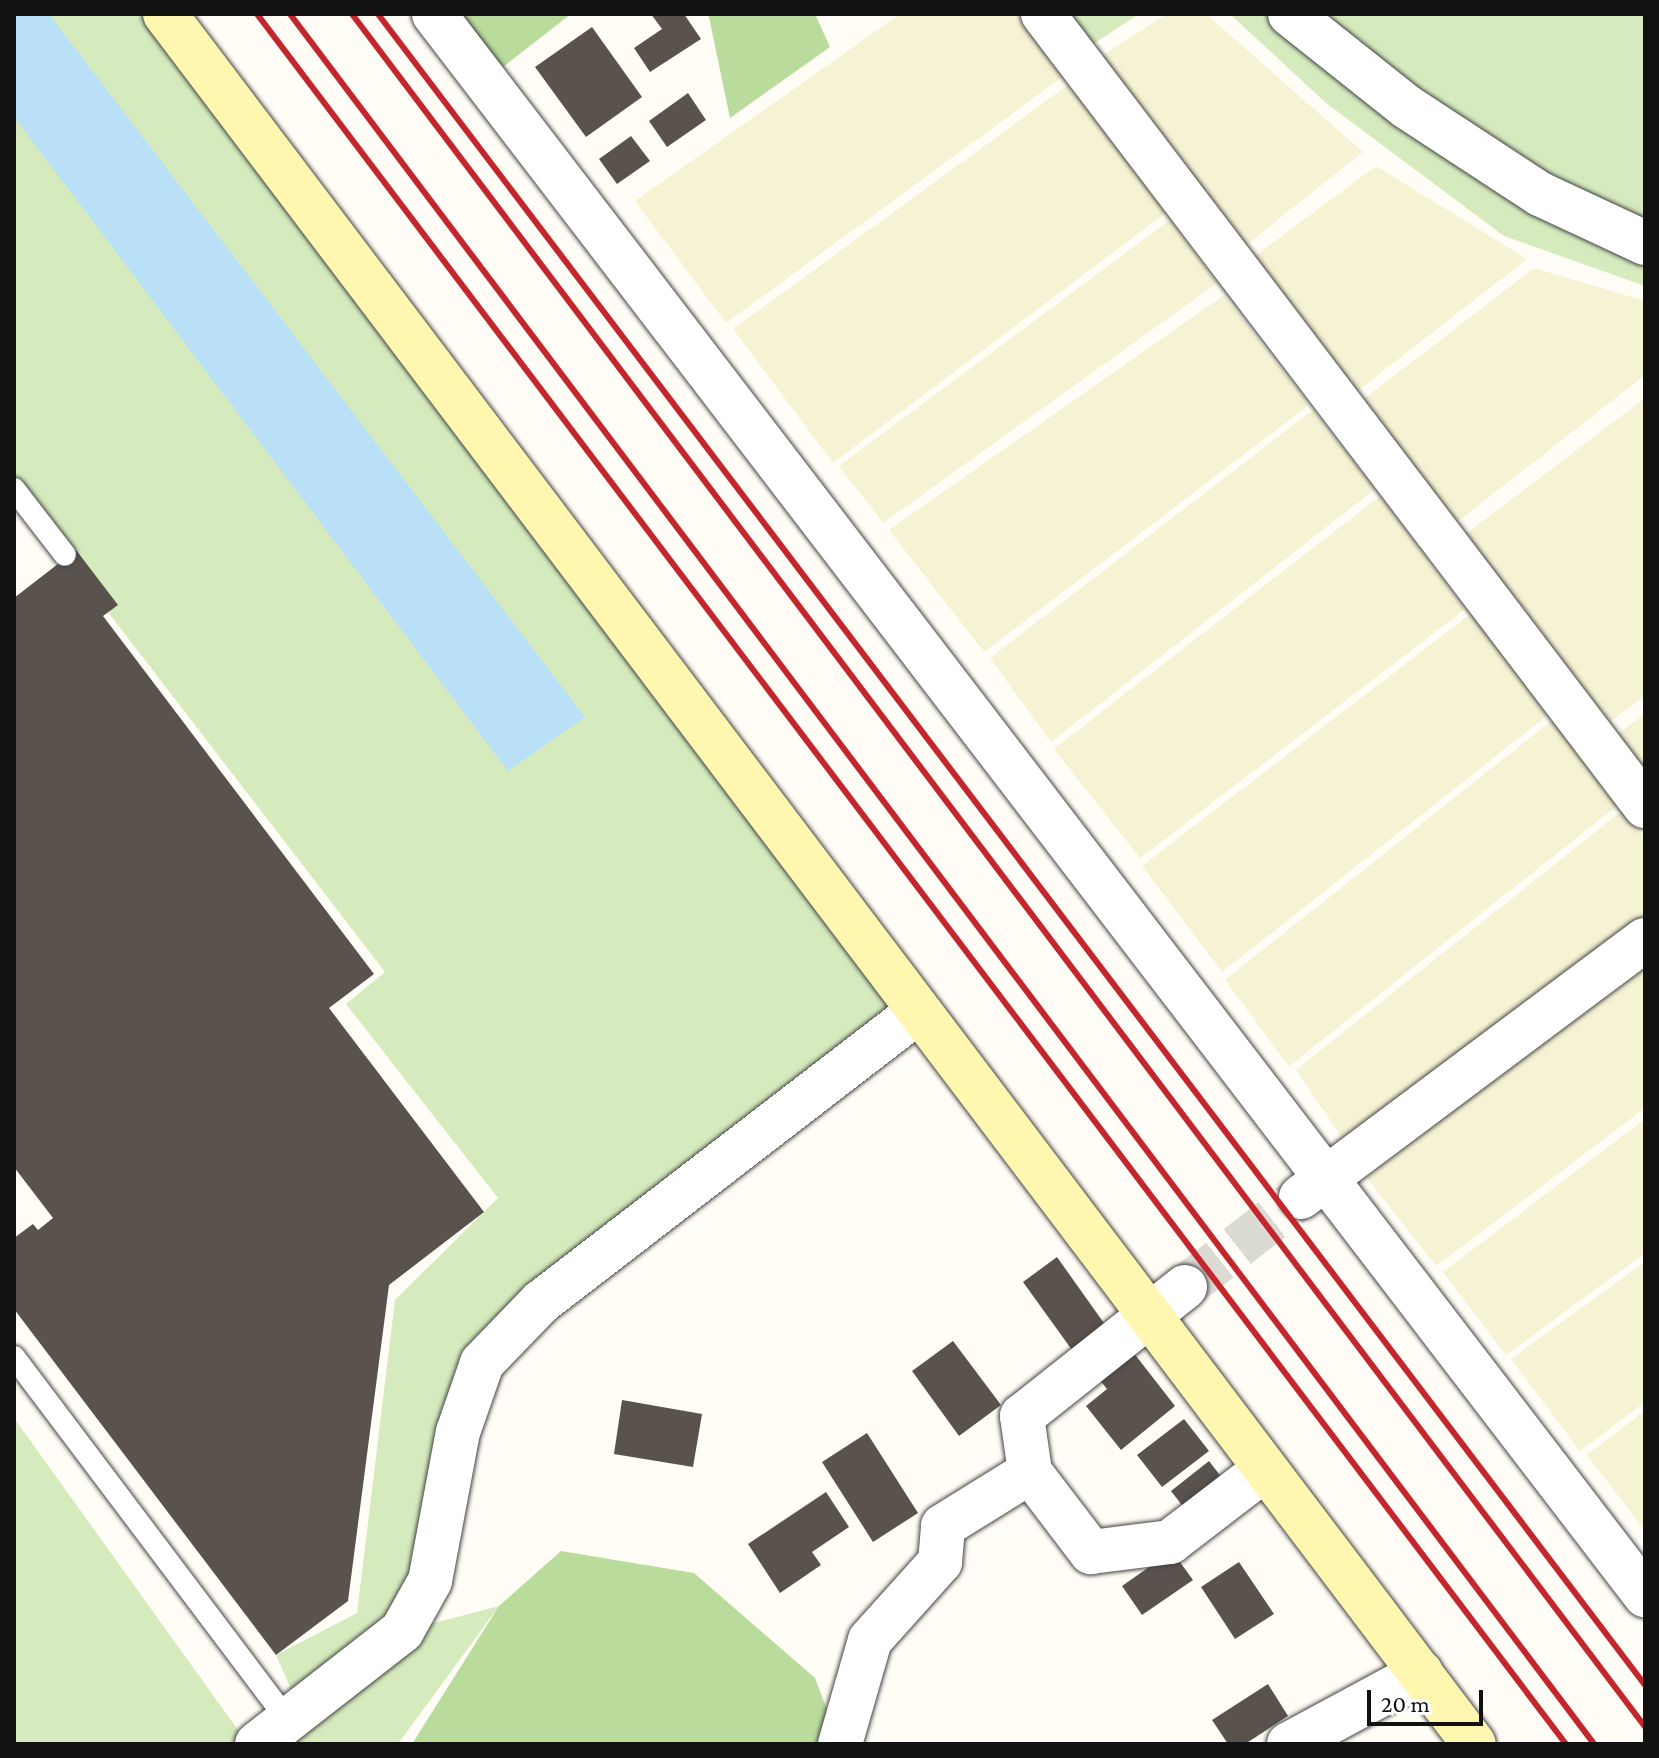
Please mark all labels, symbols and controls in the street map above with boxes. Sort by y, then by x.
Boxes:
scale bar [1371,1674,1487,1724]
text: 20 m [1381,1690,1430,1717]

